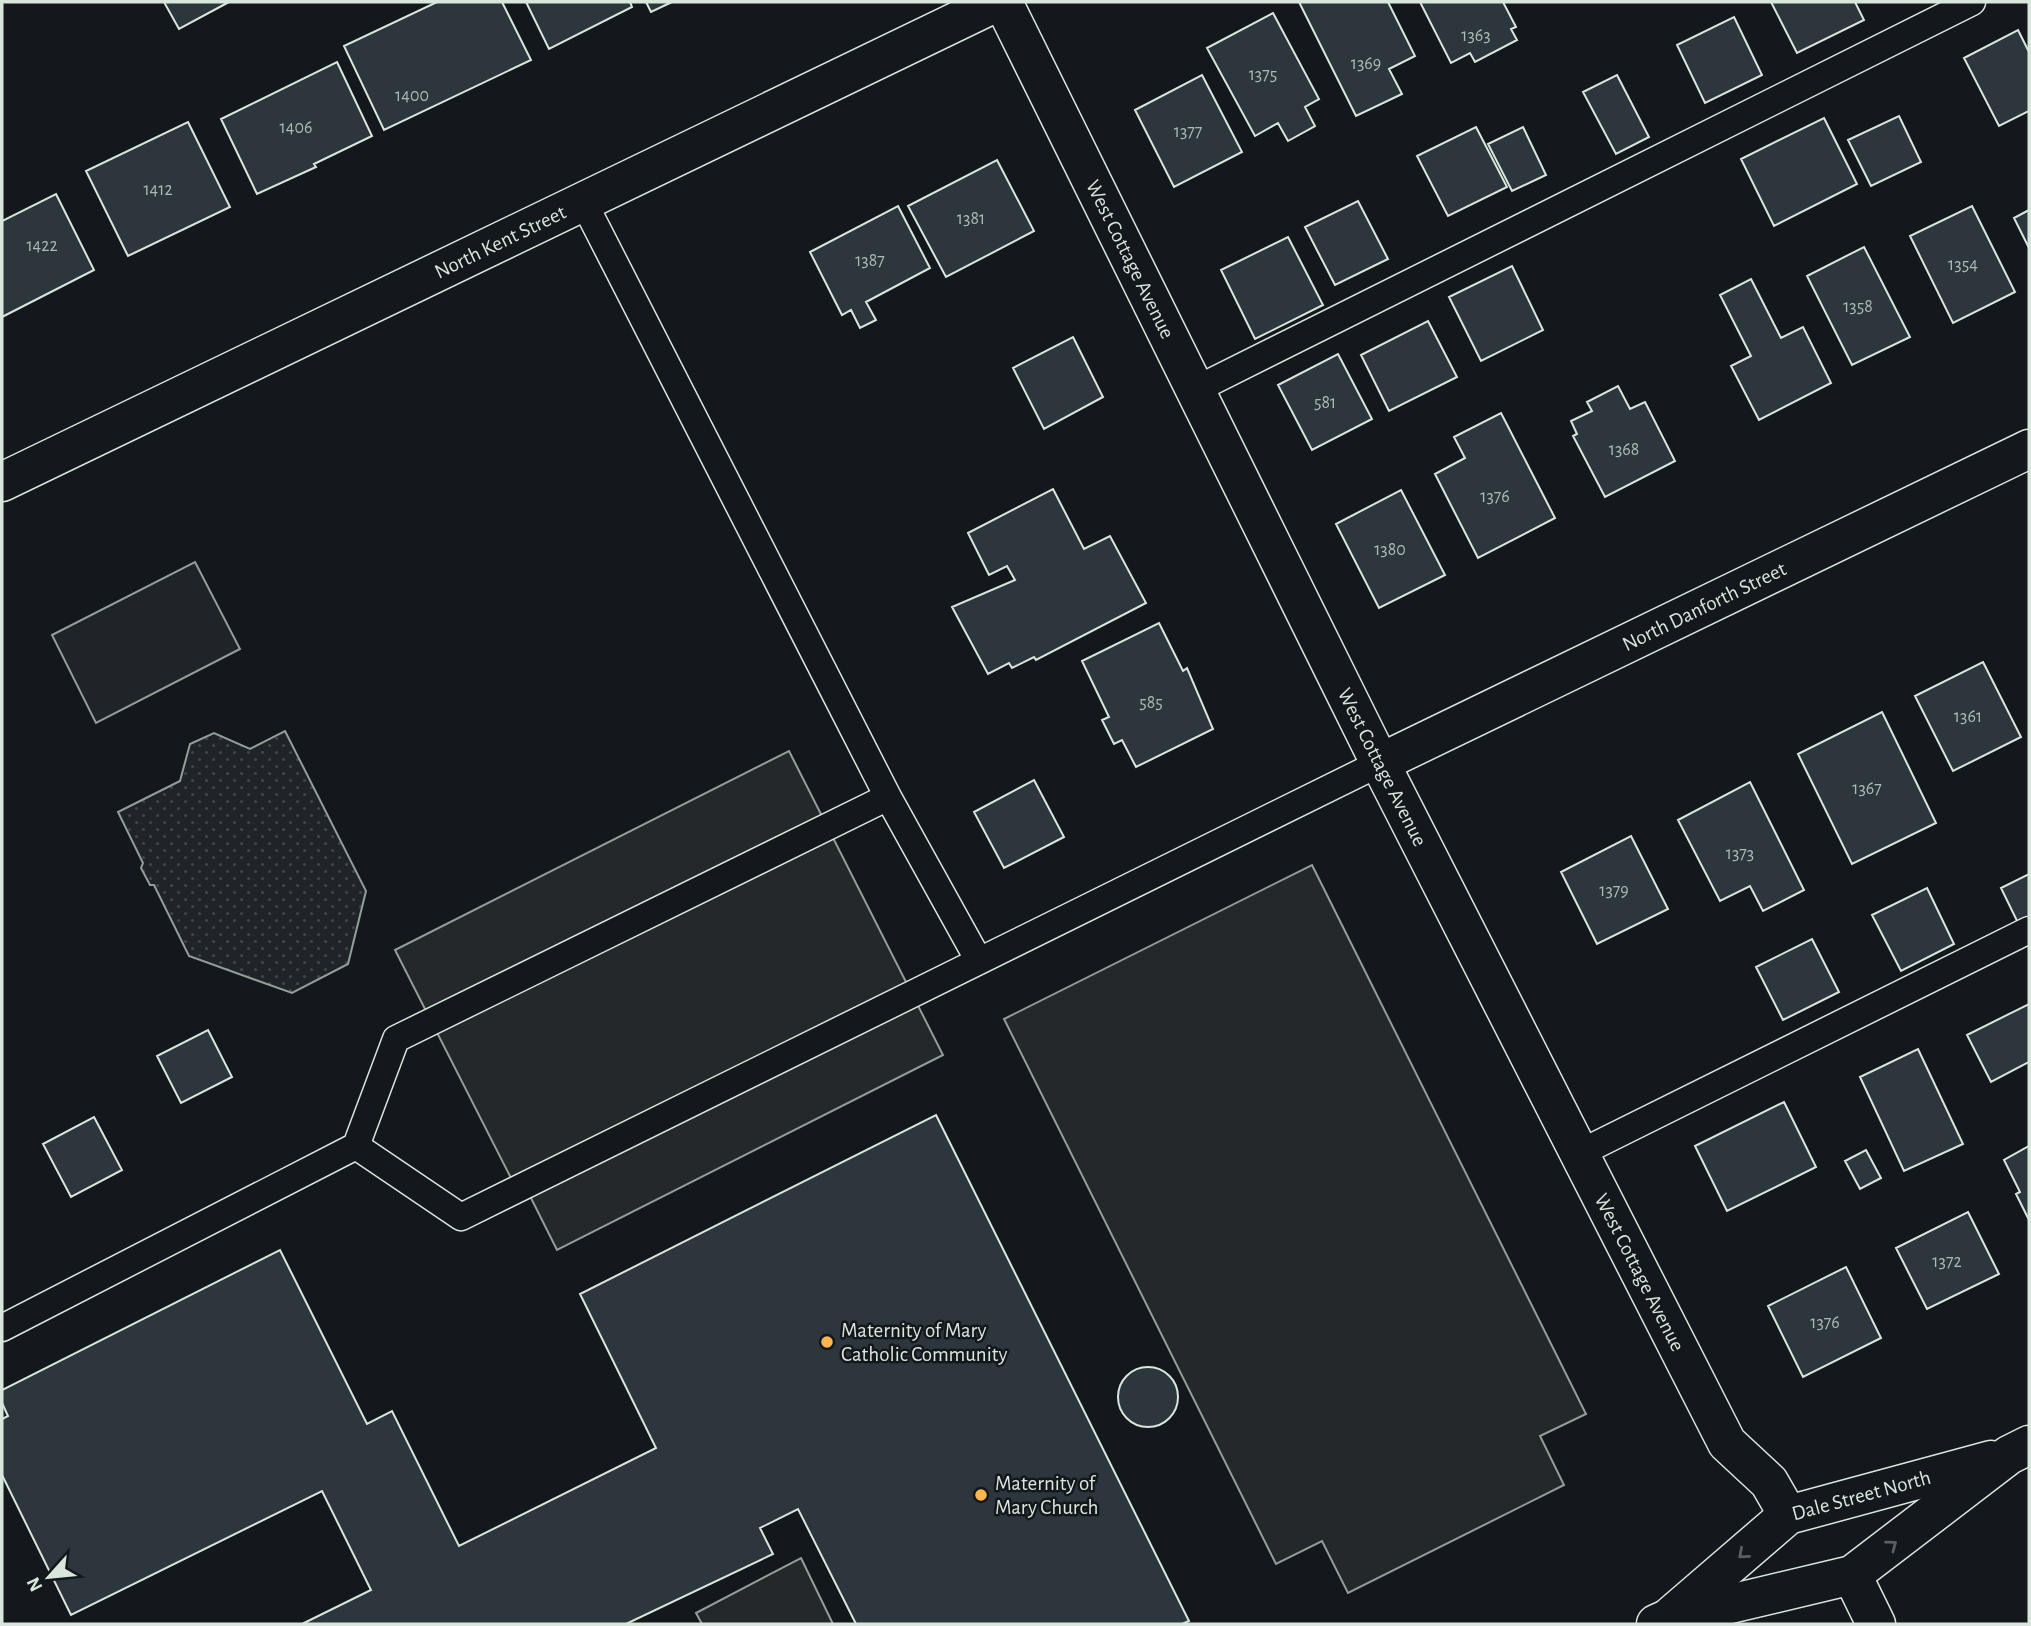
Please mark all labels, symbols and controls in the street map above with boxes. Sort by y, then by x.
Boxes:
house number: 1363 [1461,27,1491,45]
house number: 1369 [1351,55,1381,73]
house number: 1375 [1249,66,1277,84]
house number: 1400 [395,87,429,105]
house number: 1406 [280,119,312,137]
house number: 1377 [1174,123,1202,141]
street label: West Cottage Avenue [1082,177,1178,342]
house number: 1412 [143,181,173,199]
street label: North Kent Street [431,201,570,283]
house number: 1381 [957,210,985,228]
house number: 1422 [26,237,58,255]
house number: 1387 [855,252,885,270]
house number: 1354 [1948,256,1978,274]
house number: 1358 [1843,298,1873,316]
house number: 581 [1314,394,1336,412]
house number: 1368 [1609,441,1639,459]
house number: 1376 [1480,488,1510,506]
house number: 1380 [1374,541,1406,559]
street label: North Danforth Street [1619,558,1790,655]
street label: West Cottage Avenue [1334,685,1431,850]
house number: 585 [1139,694,1163,712]
house number: 1361 [1954,708,1982,726]
house number: 1367 [1852,780,1882,798]
house number: 1373 [1726,845,1754,863]
house number: 1379 [1599,882,1629,900]
street label: West Cottage Avenue [1591,1190,1688,1355]
house number: 1372 [1932,1253,1962,1271]
house number: 1376 [1810,1314,1840,1332]
place label: Maternity of Mary Catholic Community [841,1320,1007,1365]
marker: Maternity of Mary Catholic Community [819,1334,835,1350]
street label: Dale Street North [1790,1467,1933,1524]
place label: Maternity of Mary Church [995,1473,1098,1518]
marker: Maternity of Mary Church [973,1487,989,1503]
one-way arrow [1884,1540,1896,1553]
north arrow [14,1542,84,1612]
one-way arrow [1738,1546,1751,1558]
text: N [24,1574,47,1594]

